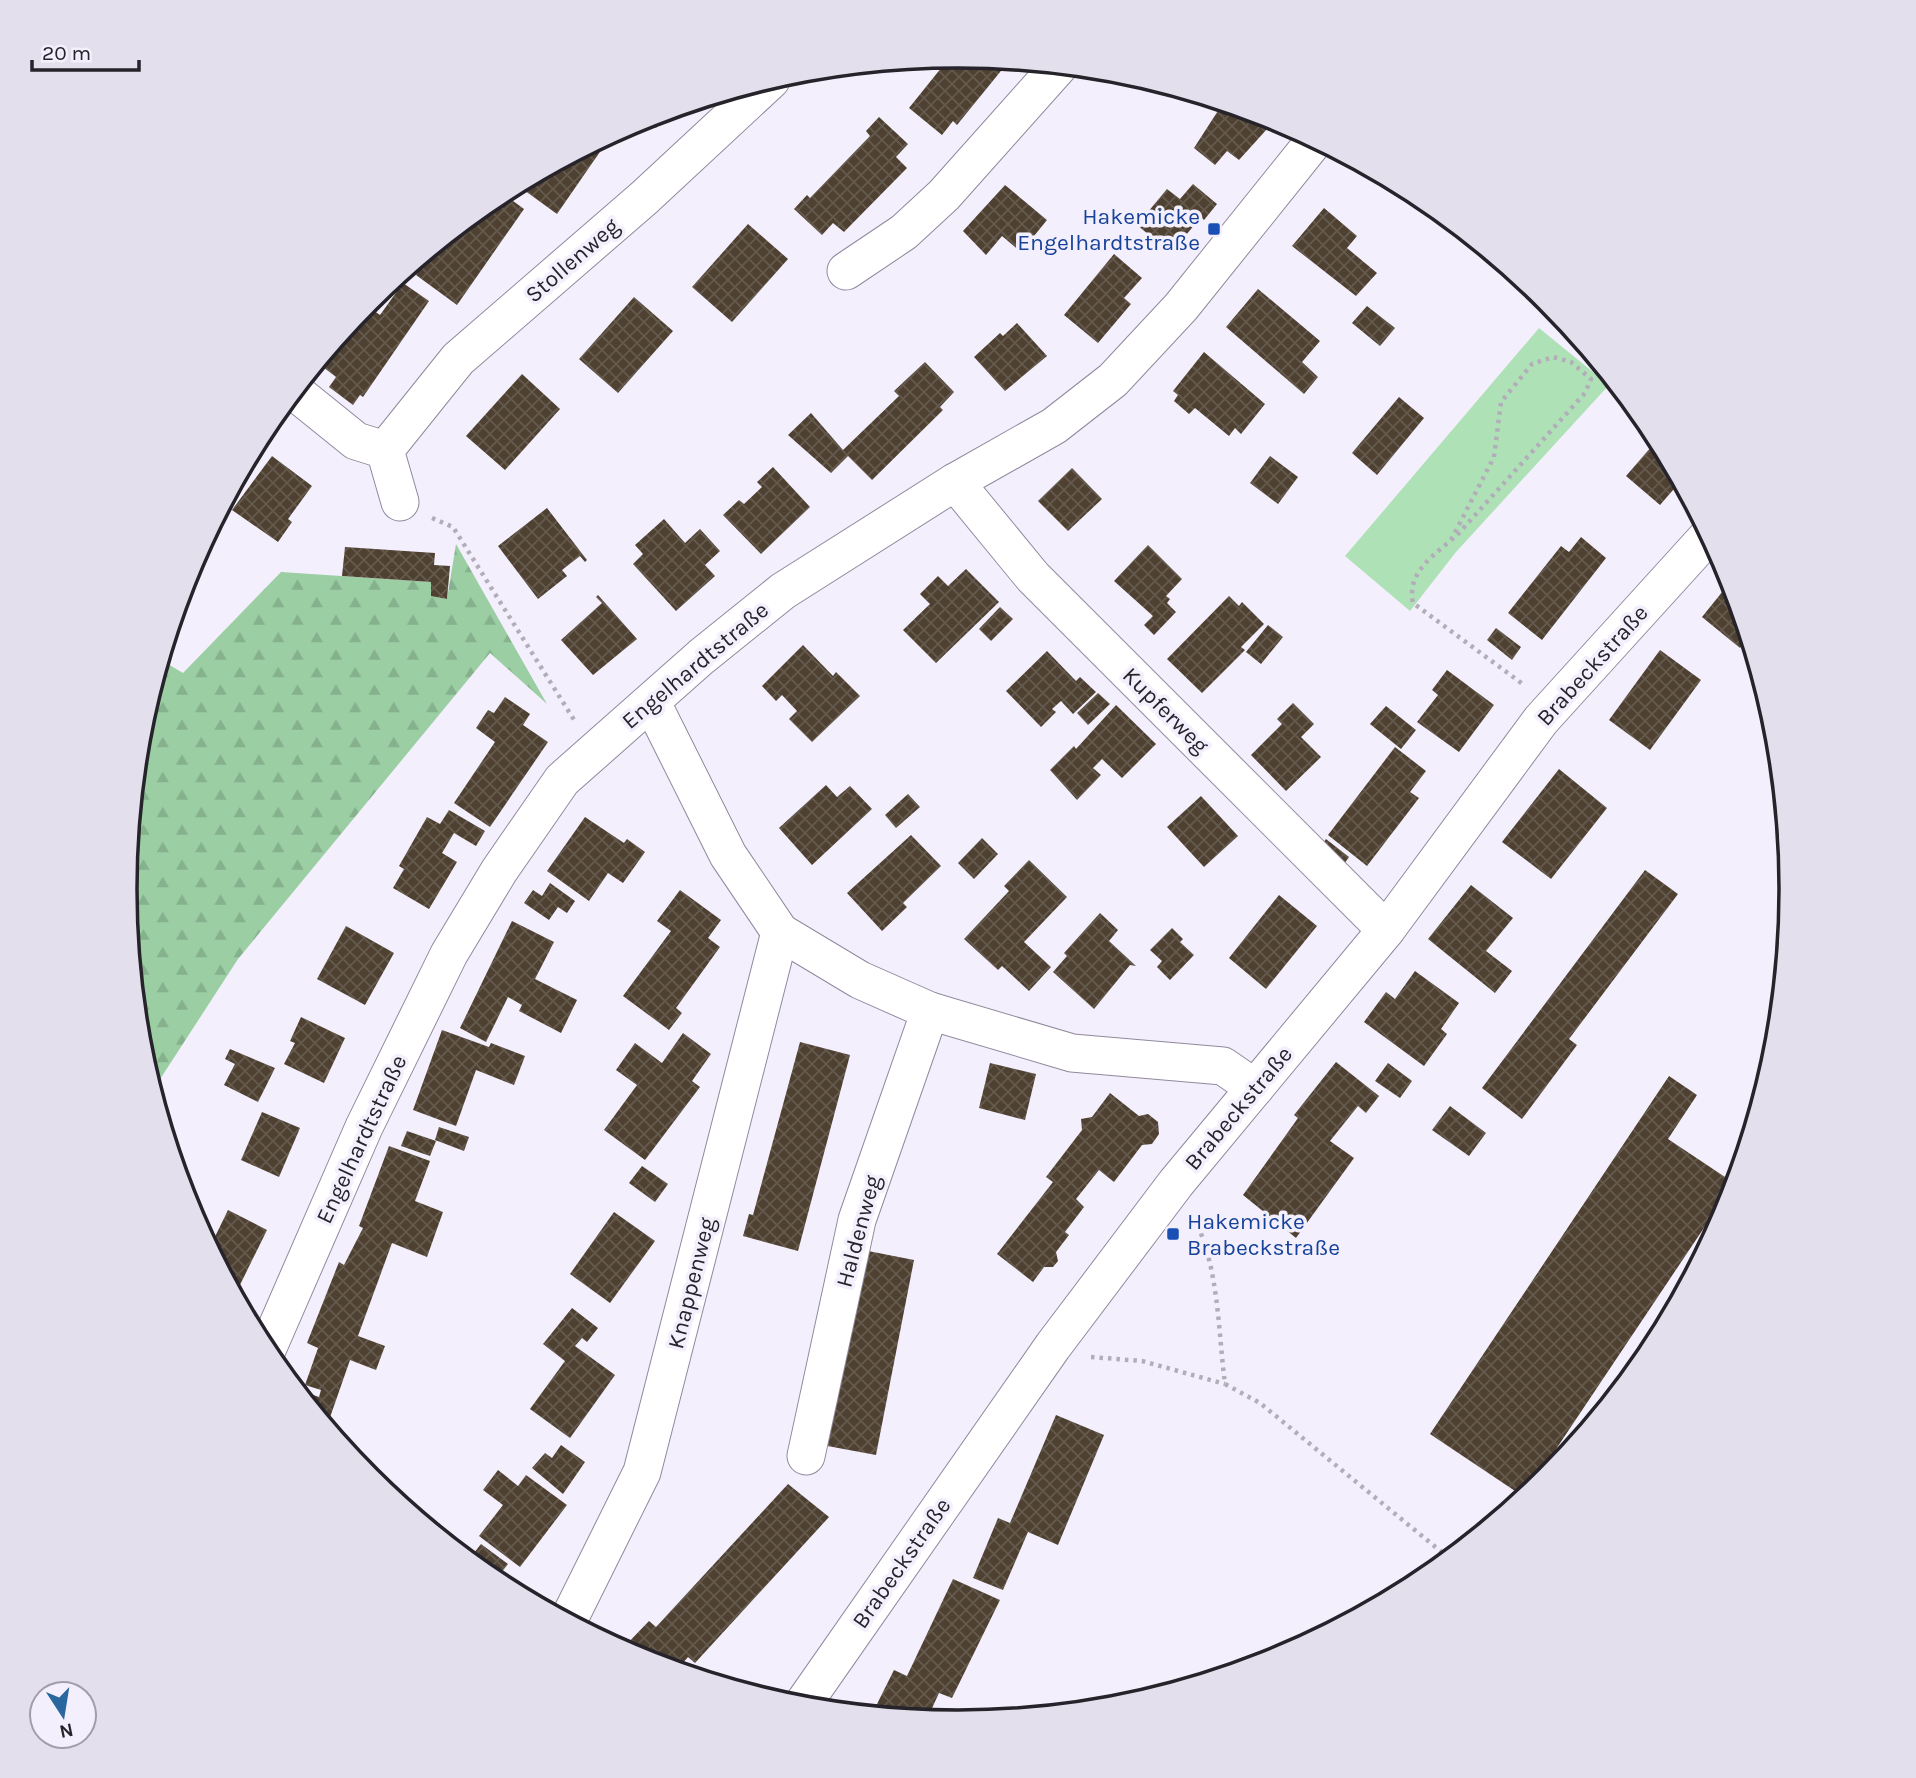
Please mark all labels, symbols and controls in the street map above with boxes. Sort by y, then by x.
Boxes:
scale bar [32,28,138,72]
text: 20 m [42,41,91,65]
place label: Hakemicke Engelhardtstraße [1017,203,1200,256]
street label: Stollenweg [520,212,625,308]
marker: Hakemicke Engelhardtstraße [1206,221,1222,237]
street label: Engelhardtstraße [617,596,774,734]
street label: Brabeckstraße [1531,599,1654,731]
street label: Kupferweg [1117,662,1214,759]
street label: Brabeckstraße [1179,1041,1298,1176]
street label: Engelhardtstraße [311,1051,412,1228]
street label: Haldenweg [831,1172,886,1290]
place label: Hakemicke Brabeckstraße [1187,1208,1340,1261]
street label: Knappenweg [662,1215,721,1352]
marker: Hakemicke Brabeckstraße [1165,1226,1181,1242]
street label: Brabeckstraße [846,1493,956,1634]
north arrow [28,1680,98,1750]
text: N [57,1718,75,1743]

